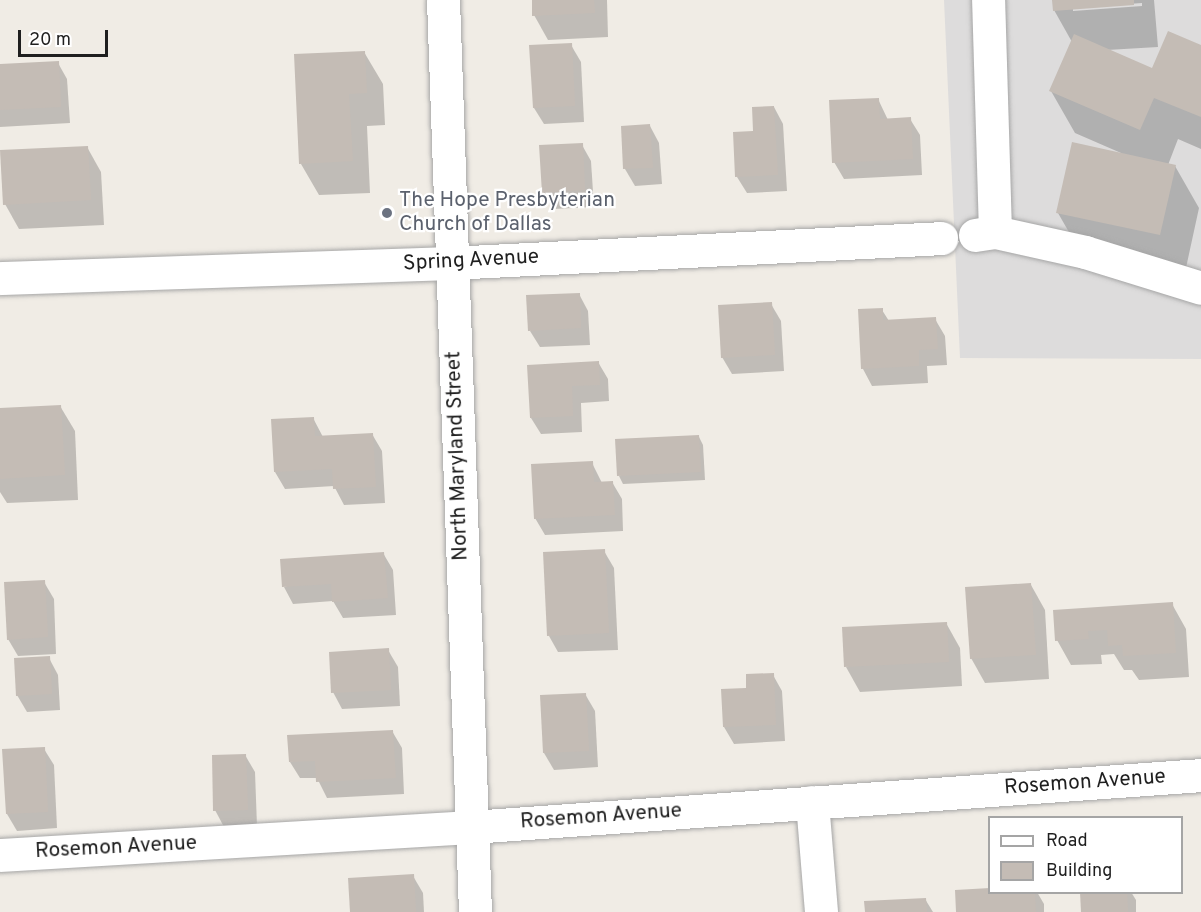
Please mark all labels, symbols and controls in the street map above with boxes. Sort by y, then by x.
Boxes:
scale bar [21,18,111,56]
text: 20 m [29,29,71,52]
place label: The Hope Presbyterian Church of Dallas [399,188,615,238]
marker: The Hope Presbyterian Church of Dallas [380,206,394,220]
street label: Spring Avenue [402,245,540,277]
street label: North Maryland Street [442,351,474,561]
street label: Rosemon Avenue [1003,765,1167,801]
street label: Rosemon Avenue [519,799,683,835]
legend [988,816,1183,894]
text: Road [1046,830,1088,853]
street label: Rosemon Avenue [34,831,198,865]
text: Building [1046,860,1112,883]

